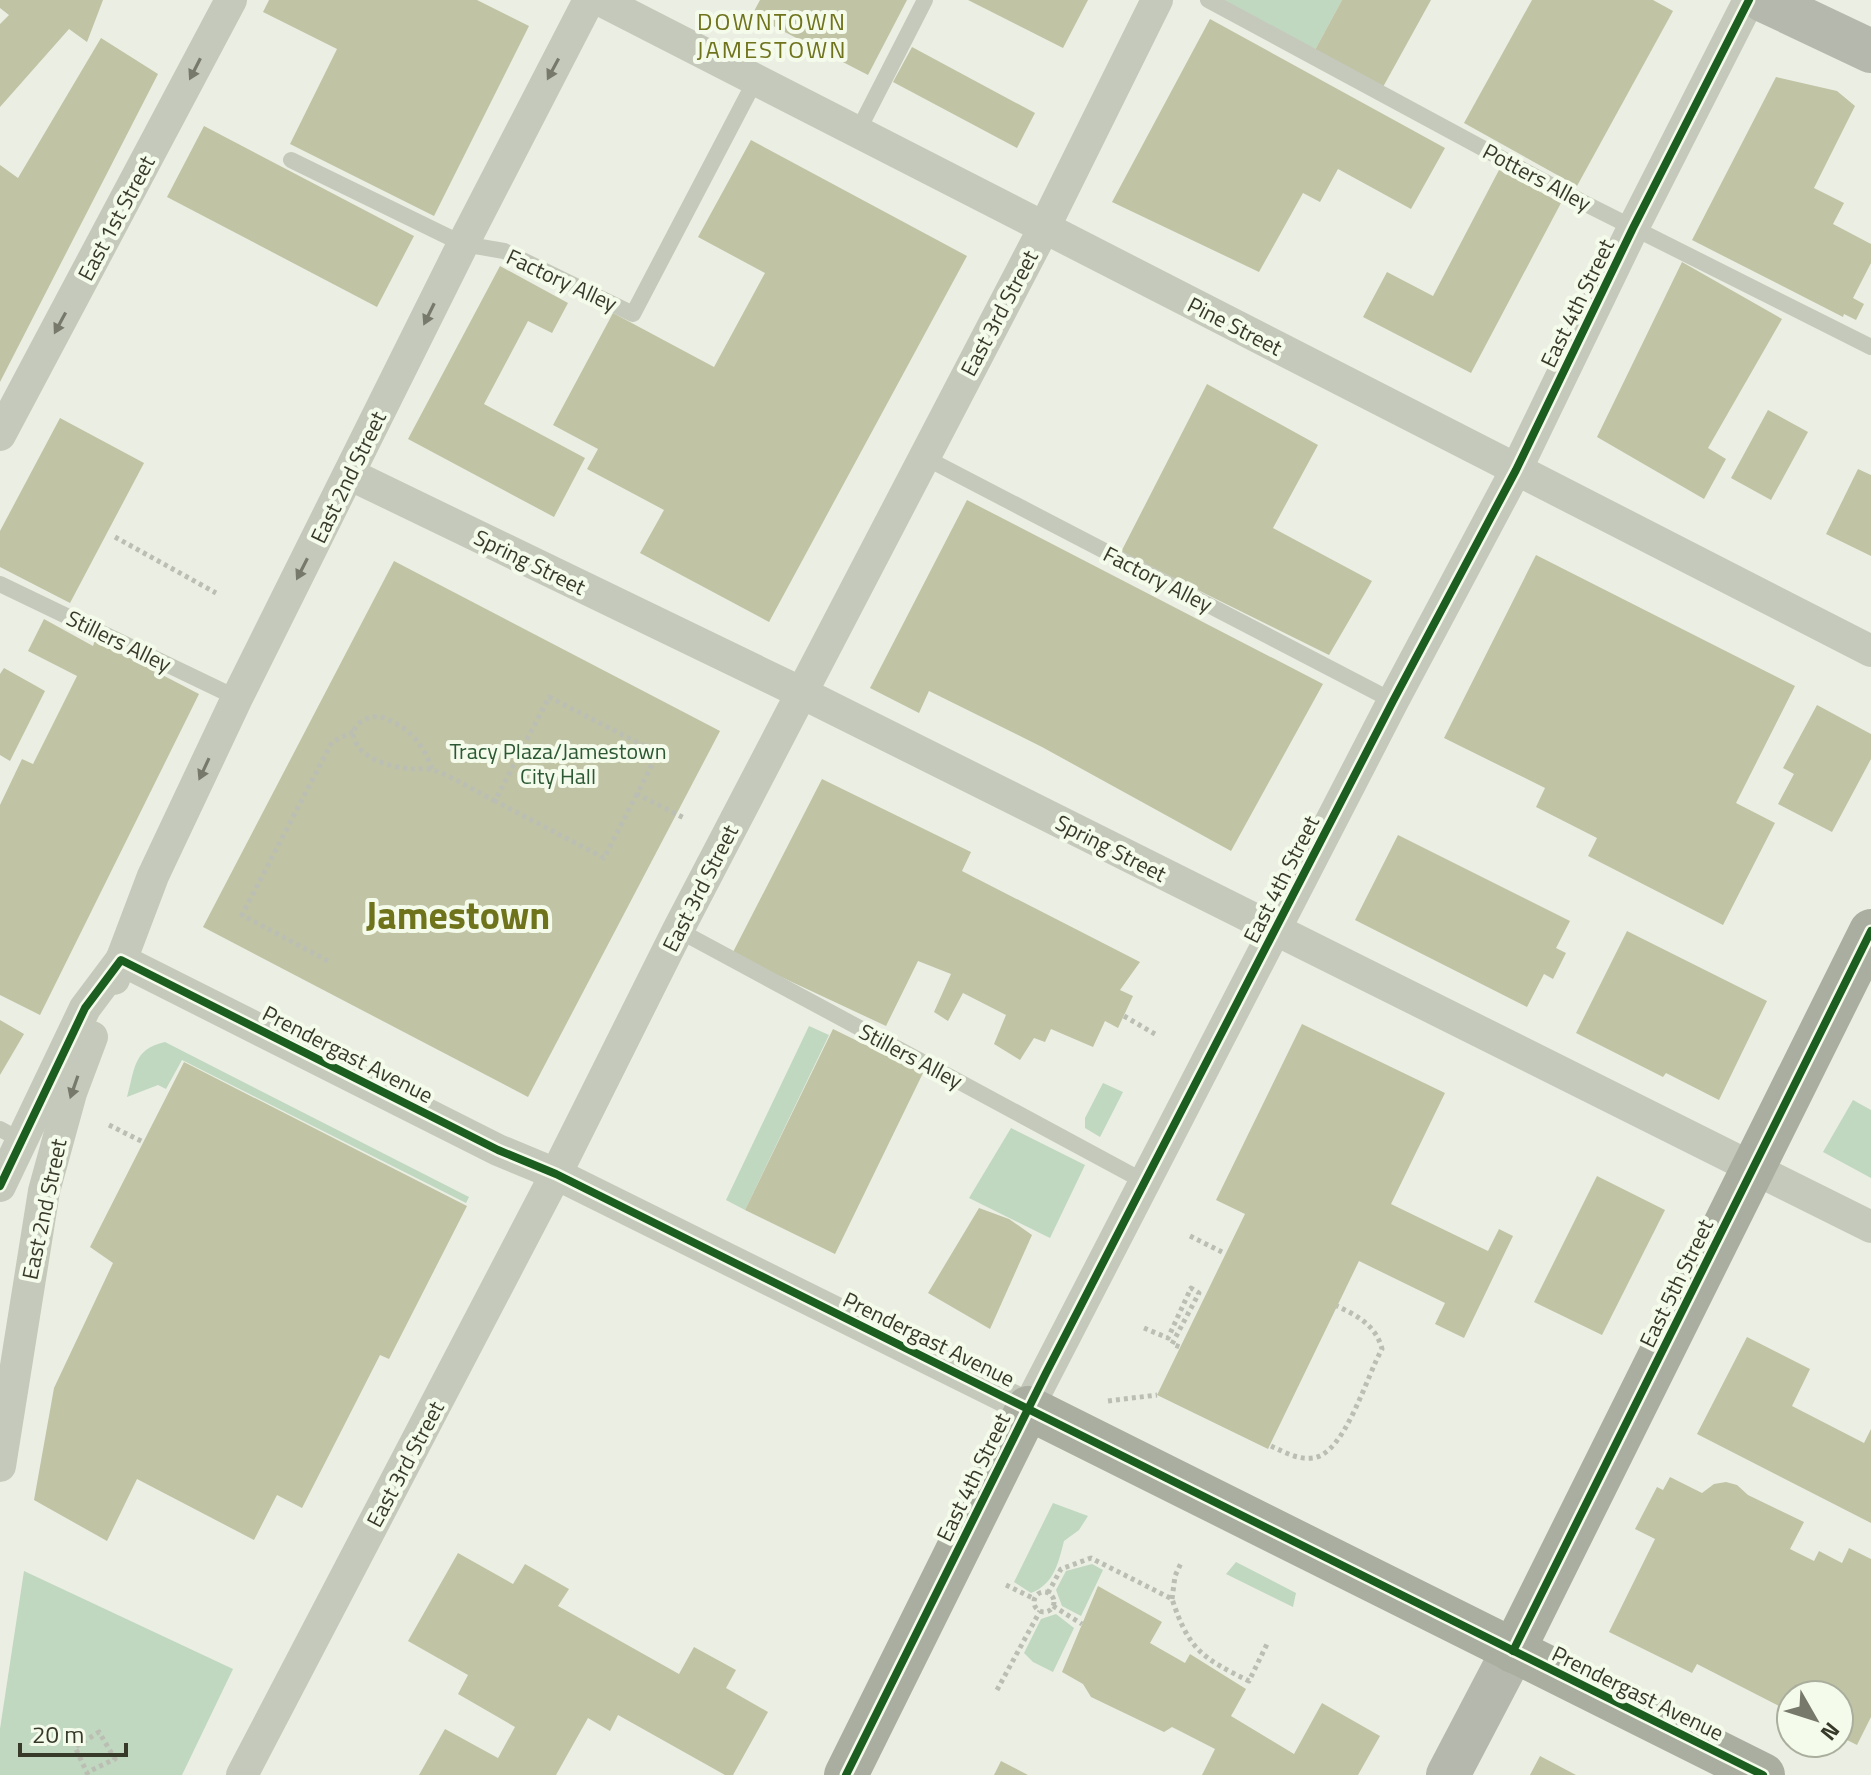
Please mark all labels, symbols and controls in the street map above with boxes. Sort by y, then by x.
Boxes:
district label: DOWNTOWN JAMESTOWN [696,3,848,67]
one-way arrow [189,58,202,81]
one-way arrow [547,58,560,81]
street label: Potters Alley [1477,134,1598,220]
street label: East 1st Street [69,149,163,287]
street label: East 4th Street [1531,233,1623,373]
street label: Factory Alley [501,240,623,321]
street label: East 3rd Street [951,243,1047,382]
street label: Pine Street [1182,288,1289,365]
one-way arrow [422,302,435,325]
one-way arrow [53,312,66,335]
street label: East 2nd Street [301,405,395,549]
street label: Spring Street [468,520,592,604]
street label: Factory Alley [1097,537,1219,621]
one-way arrow [295,558,309,581]
street label: Stillers Alley [61,601,178,681]
park label: Tracy Plaza/Jamestown City Hall [449,734,667,793]
one-way arrow [197,757,211,780]
street label: Spring Street [1050,805,1173,891]
street label: East 4th Street [1234,809,1328,949]
street label: East 3rd Street [653,818,747,958]
district label: Jamestown [366,886,550,944]
street label: Prendergast Avenue [257,996,439,1112]
street label: Stillers Alley [853,1014,969,1098]
one-way arrow [67,1075,79,1099]
street label: East 2nd Street [12,1135,76,1283]
street label: East 5th Street [1630,1213,1722,1353]
street label: Prendergast Avenue [837,1283,1021,1395]
street label: East 3rd Street [357,1394,453,1533]
street label: East 4th Street [927,1407,1019,1547]
street label: Prendergast Avenue [1546,1637,1730,1749]
north arrow [1775,1679,1855,1759]
scale bar [20,1707,126,1757]
text: N [1813,1715,1849,1748]
text: 20 m [32,1716,84,1752]

